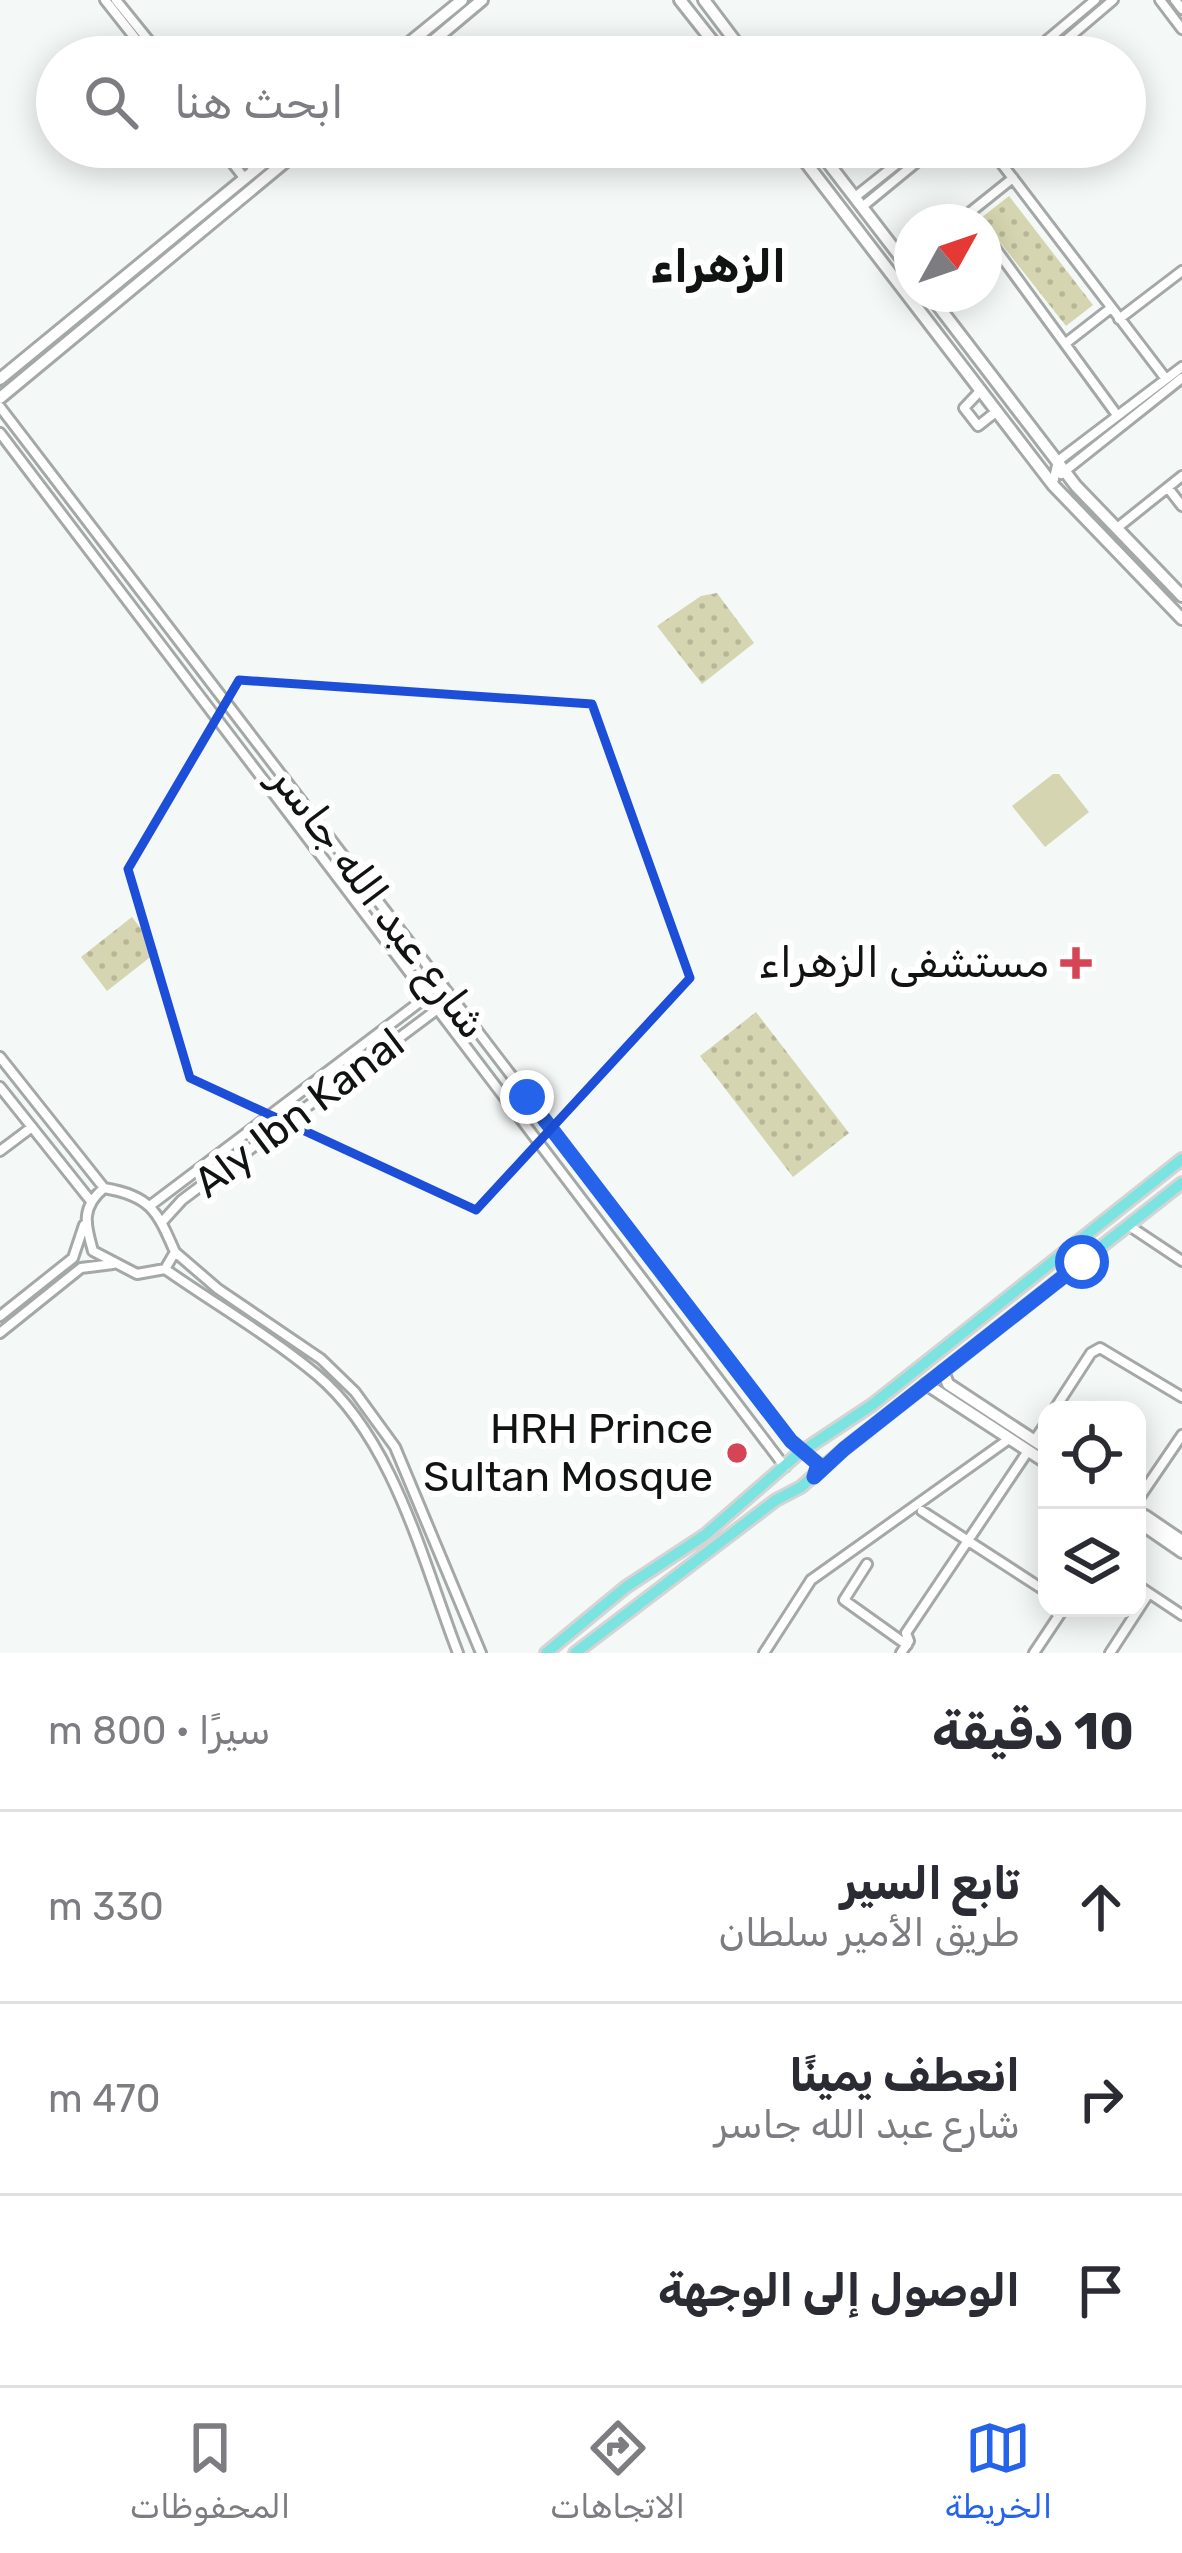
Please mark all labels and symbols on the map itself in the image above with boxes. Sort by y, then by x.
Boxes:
north arrow [894,204,1002,312]
district label: الزهراء [650,240,786,293]
street label: شارع عبد الله جاسر [255,753,498,1051]
place label: مستشفى الزهراء [758,938,1049,988]
marker: مستشفى الزهراء [1060,947,1092,979]
street label: Aly Ibn Kanal [184,1018,414,1208]
route end [500,1070,554,1124]
route start [1055,1235,1109,1289]
place label: HRH Prince Sultan Mosque [423,1404,713,1502]
marker: HRH Prince Sultan Mosque [724,1440,750,1466]

